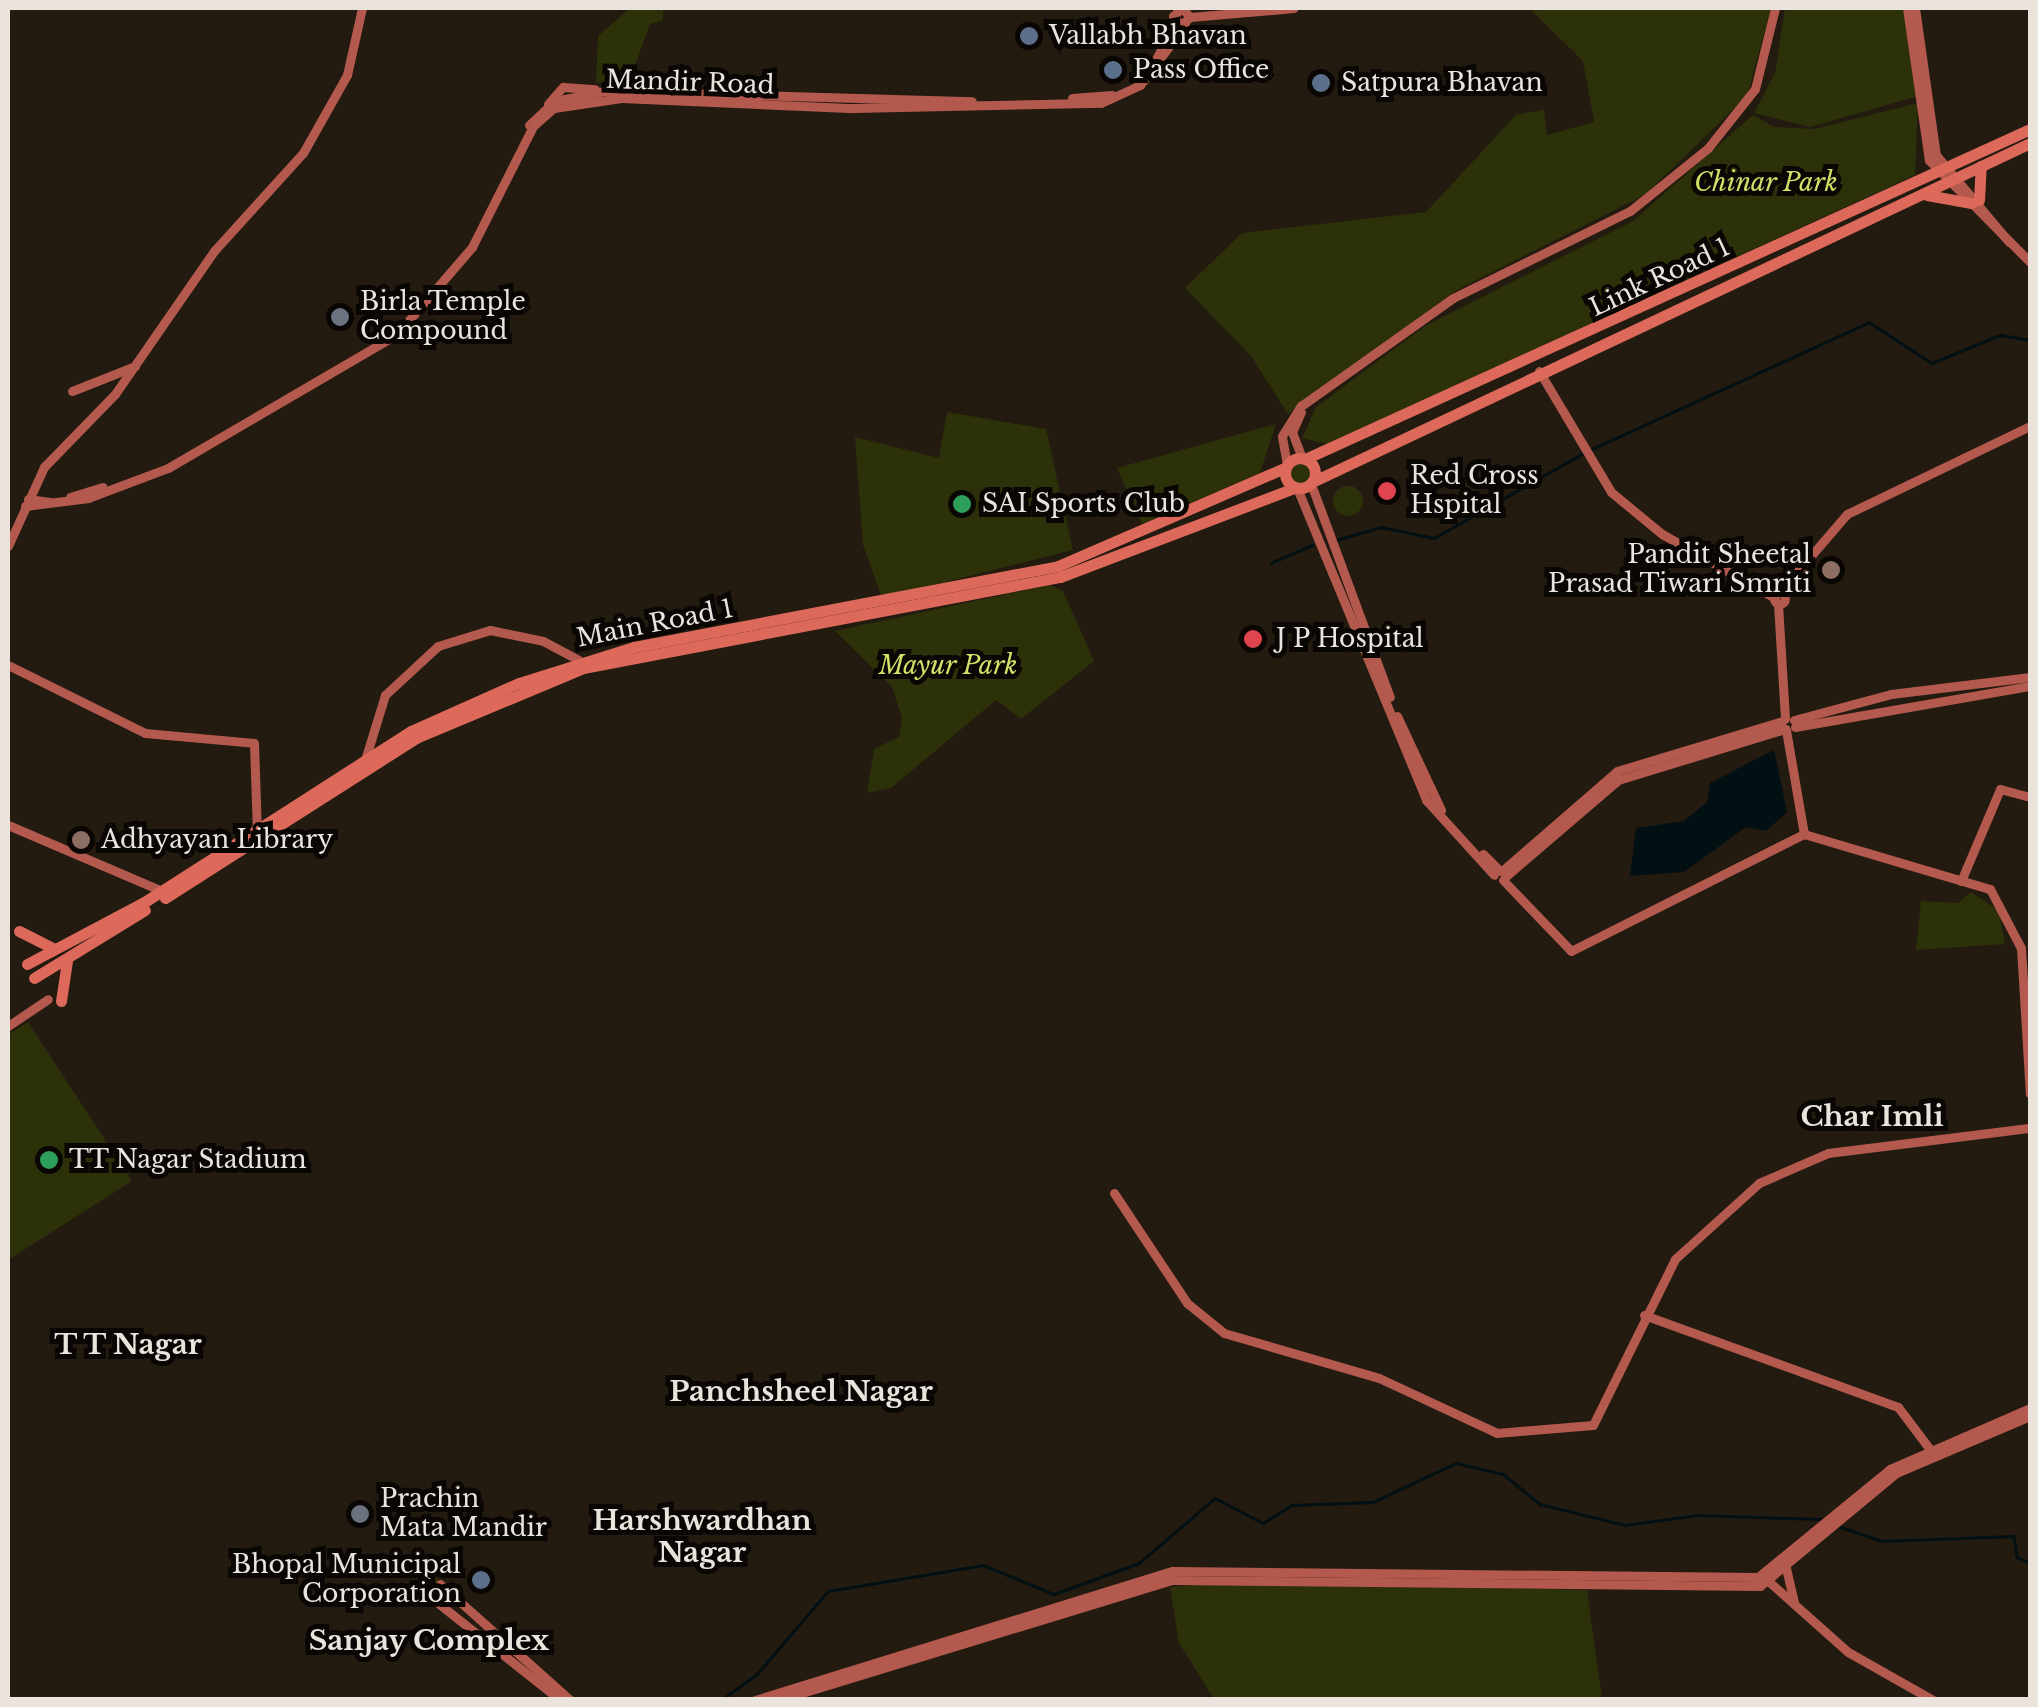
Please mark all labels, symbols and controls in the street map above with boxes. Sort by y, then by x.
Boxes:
place label: Vallabh Bhavan [1049,21,1247,51]
marker: Vallabh Bhavan [1018,25,1040,47]
place label: Pass Office [1133,55,1269,85]
marker: Pass Office [1102,59,1124,81]
street label: Mandir Road [605,65,775,101]
place label: Satpura Bhavan [1341,68,1543,98]
marker: Satpura Bhavan [1310,72,1332,94]
park label: Chinar Park [1694,168,1838,198]
street label: Link Road 1 [1585,232,1735,324]
place label: Birla Temple Compound [360,288,527,347]
marker: Birla Temple Compound [329,306,351,328]
place label: Red Cross Hspital [1410,462,1539,521]
marker: Red Cross Hspital [1374,478,1400,504]
place label: SAI Sports Club [982,489,1185,519]
marker: SAI Sports Club [951,493,973,515]
place label: Pandit Sheetal Prasad Tiwari Smriti [1547,541,1811,600]
marker: Pandit Sheetal Prasad Tiwari Smriti [1820,559,1842,581]
street label: Main Road 1 [574,594,736,654]
place label: J P Hospital [1276,624,1424,654]
marker: J P Hospital [1240,626,1266,652]
park label: Mayur Park [878,651,1018,681]
place label: Adhyayan Library [101,825,333,855]
marker: Adhyayan Library [70,829,92,851]
district label: Char Imli [1800,1100,1944,1134]
place label: TT Nagar Stadium [69,1145,308,1175]
marker: TT Nagar Stadium [38,1149,60,1171]
district label: T T Nagar [53,1328,203,1362]
district label: Panchsheel Nagar [669,1375,933,1409]
place label: Prachin Mata Mandir [380,1485,547,1544]
marker: Prachin Mata Mandir [349,1503,371,1525]
district label: Harshwardhan Nagar [592,1504,812,1570]
place label: Bhopal Municipal Corporation [232,1551,461,1610]
marker: Bhopal Municipal Corporation [470,1569,492,1591]
district label: Sanjay Complex [308,1624,550,1658]

